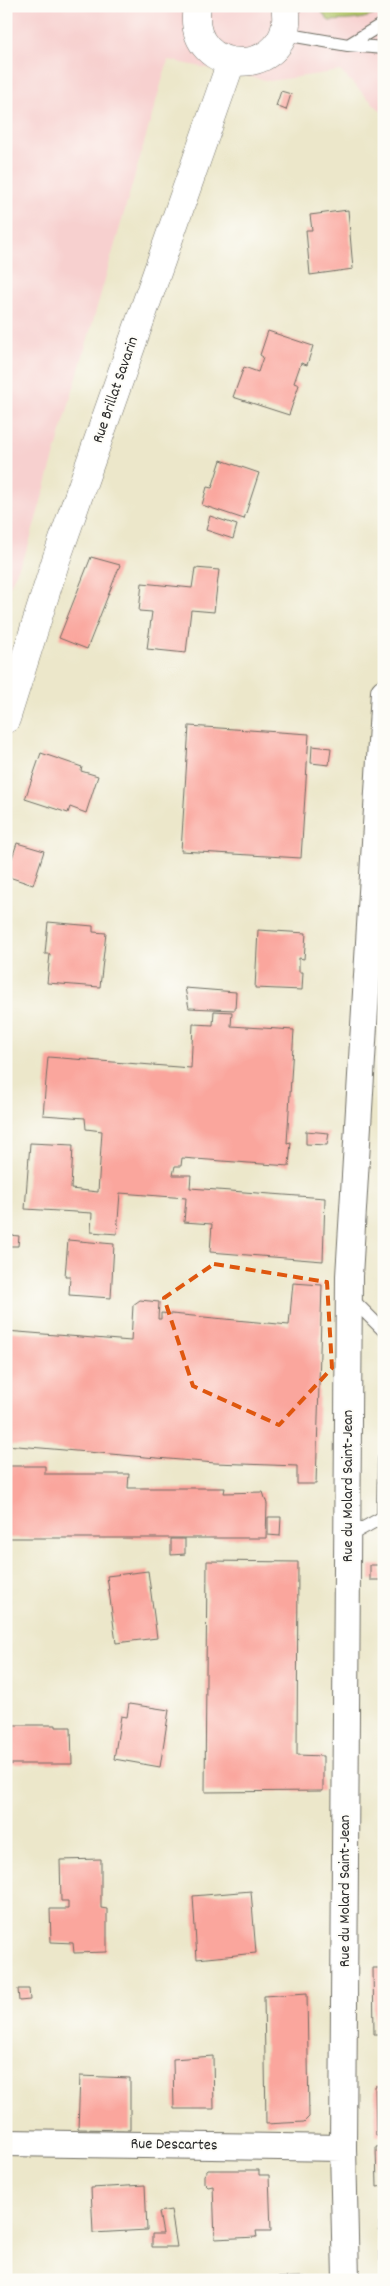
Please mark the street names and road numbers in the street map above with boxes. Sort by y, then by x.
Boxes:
street label: Rue Brillat Savarin [87,334,145,446]
street label: Rue du Molard Saint-Jean [337,1410,360,1562]
street label: Rue du Molard Saint-Jean [334,1815,357,1967]
street label: Rue Descartes [130,2133,218,2157]

